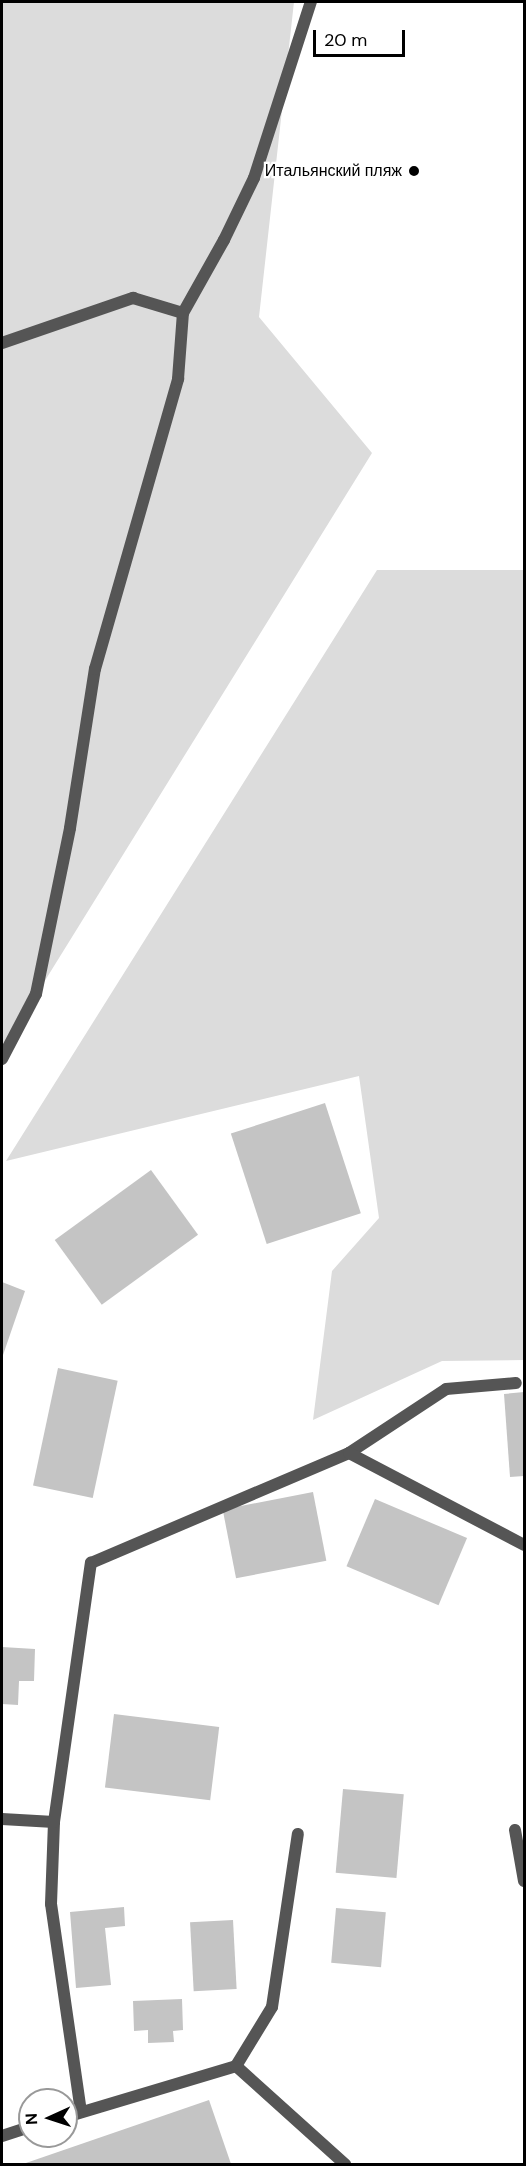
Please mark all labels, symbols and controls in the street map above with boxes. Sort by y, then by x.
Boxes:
scale bar [316,18,408,56]
text: 20 m [324,28,367,52]
place label: Итальянский пляж [265,161,402,181]
marker: Итальянский пляж [407,164,421,178]
north arrow [18,2088,78,2148]
text: N [21,2112,42,2125]

